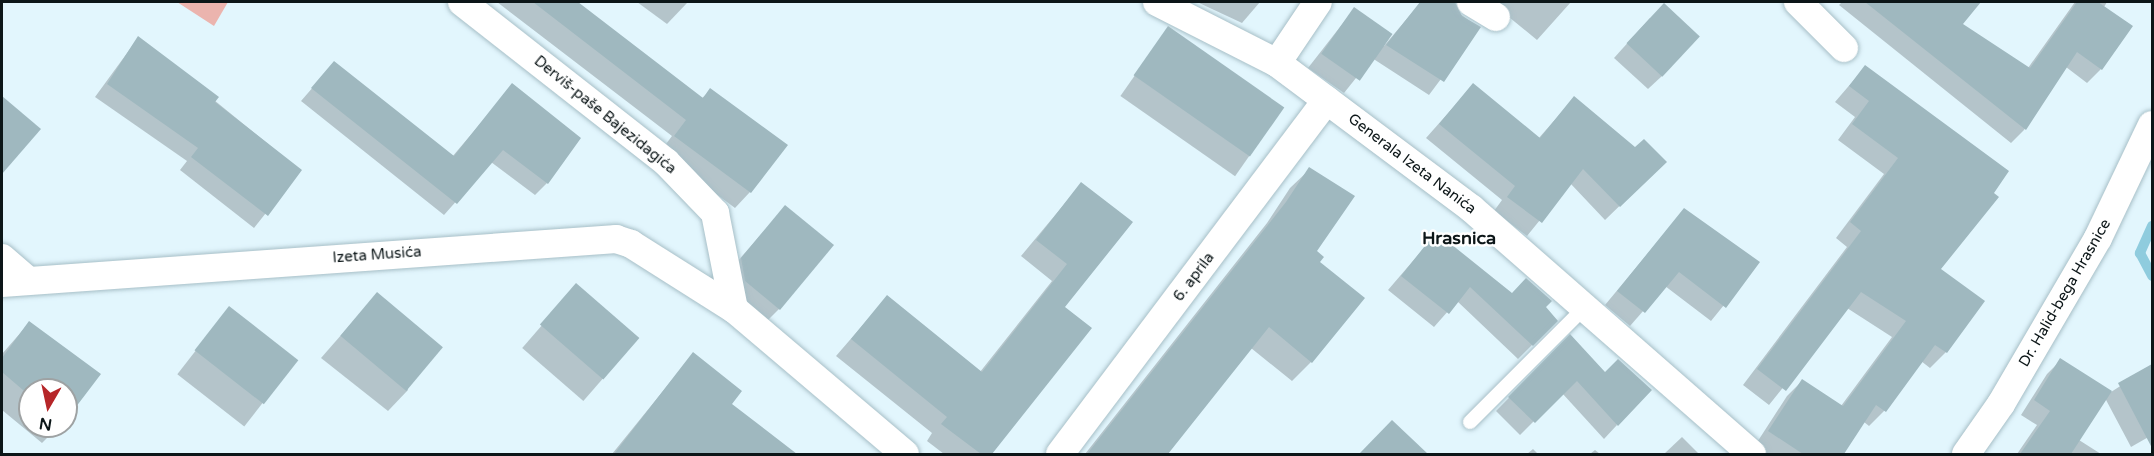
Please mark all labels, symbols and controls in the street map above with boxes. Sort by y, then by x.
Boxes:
street label: Derviš-paše Bajezidagića [530,52,680,178]
street label: Generala Izeta Nanića [1344,110,1480,218]
street label: Dr. Halid-bega Hrasnice [2015,216,2115,370]
district label: Hrasnica [1422,227,1496,249]
street label: Izeta Musića [332,243,422,267]
street label: 6. aprila [1170,249,1218,305]
north arrow [18,378,78,438]
text: N [38,413,53,435]

